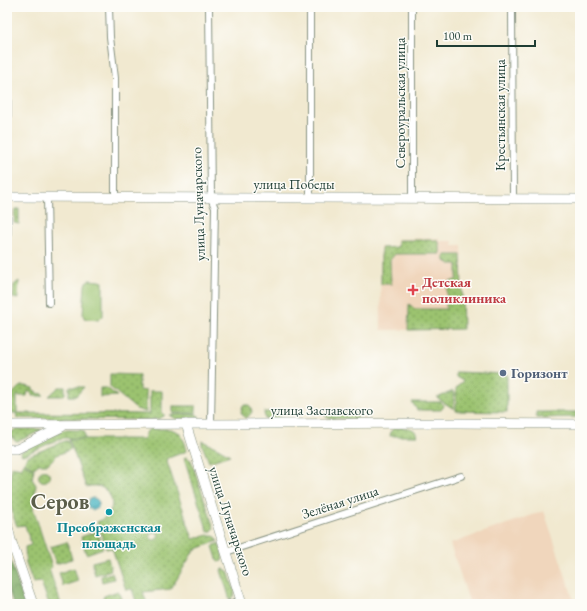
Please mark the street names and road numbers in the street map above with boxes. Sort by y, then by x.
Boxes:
street label: Североуральская улица [391,37,409,169]
street label: Крестьянская улица [491,59,509,171]
street label: улица Луначарского [187,147,209,261]
street label: улица Победы [253,175,335,193]
street label: улица Заславского [271,401,373,419]
street label: улица Луначарского [205,464,257,578]
street label: Зелёная улица [299,481,381,523]

